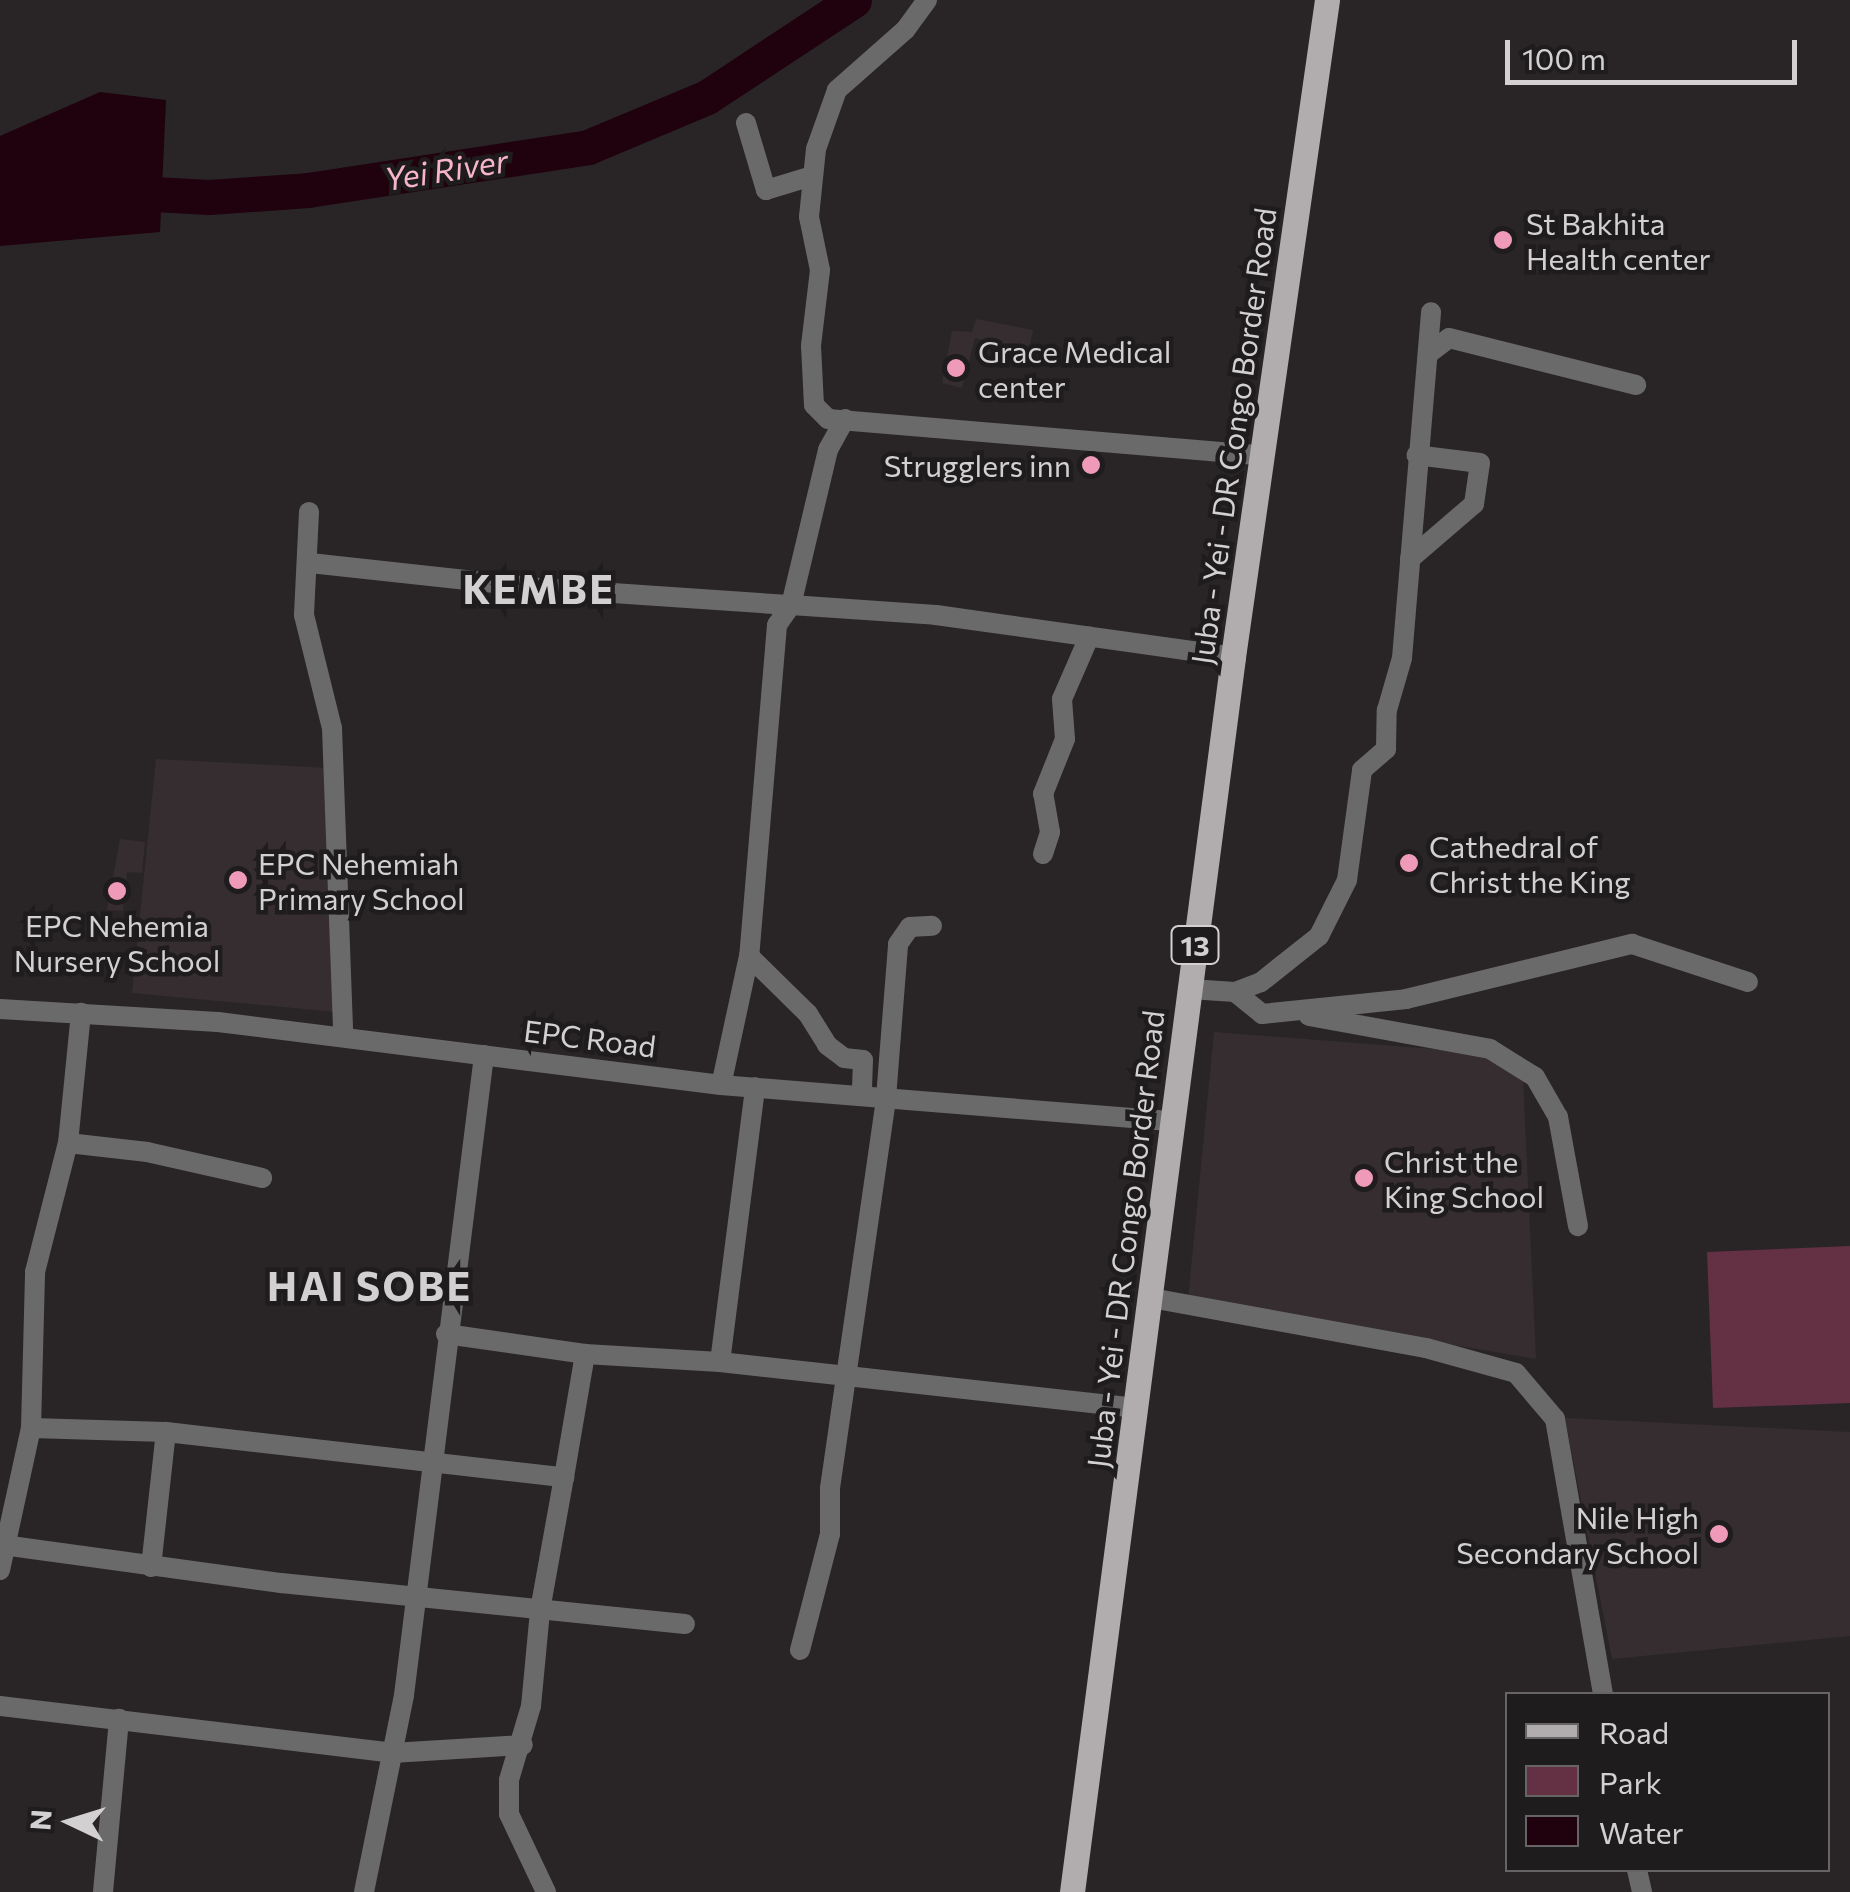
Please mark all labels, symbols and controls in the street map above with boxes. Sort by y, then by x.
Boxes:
scale bar [1510,20,1802,82]
text: 100 m [1522,39,1606,76]
water label: Yei River [381,140,511,198]
street label: Juba - Yei - DR Congo Border Road [1183,205,1283,667]
place label: St Bakhita Health center [1526,205,1711,276]
marker: St Bakhita Health center [1490,227,1516,253]
place label: Grace Medical center [978,333,1171,404]
marker: Grace Medical center [943,355,969,381]
place label: Strugglers inn [884,447,1071,483]
marker: Strugglers inn [1080,454,1102,476]
district label: KEMBE [462,564,616,612]
place label: Cathedral of Christ the King [1429,828,1630,898]
place label: EPC Nehemiah Primary School [258,845,465,916]
marker: Cathedral of Christ the King [1398,852,1420,874]
marker: EPC Nehemiah Primary School [227,869,249,891]
marker: EPC Nehemia Nursery School [106,880,128,902]
place label: EPC Nehemia Nursery School [14,907,220,978]
road number: 13 [1170,922,1220,968]
street label: Juba - Yei - DR Congo Border Road [1079,1008,1171,1470]
street label: EPC Road [522,1012,658,1064]
place label: Christ the King School [1384,1143,1544,1214]
marker: Christ the King School [1353,1167,1375,1189]
district label: HAI SOBE [267,1261,473,1309]
place label: Nile High Secondary School [1456,1499,1699,1570]
marker: Nile High Secondary School [1708,1523,1730,1545]
legend [1505,1692,1830,1872]
text: Road [1599,1713,1669,1750]
text: Park [1599,1763,1662,1800]
north arrow [20,1772,120,1872]
text: N [22,1808,58,1832]
text: Water [1599,1813,1684,1850]

